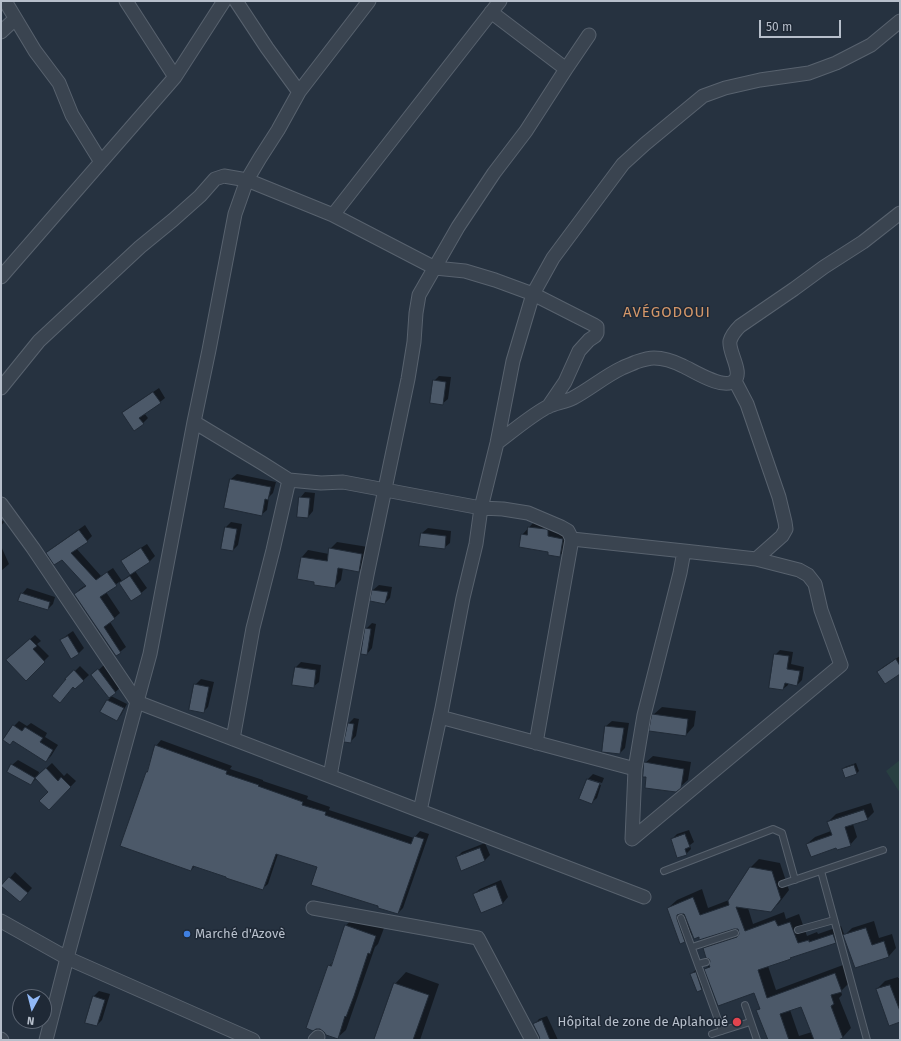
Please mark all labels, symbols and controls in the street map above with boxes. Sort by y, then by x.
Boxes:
scale bar [761,12,843,38]
text: 50 m [766,20,792,34]
district label: AVÉGODOUI [623,304,711,322]
place label: Marché d'Azovè [195,926,285,942]
marker: Marché d'Azovè [182,929,192,939]
north arrow [12,989,52,1029]
text: N [26,1014,35,1027]
place label: Hôpital de zone de Aplahoué [558,1014,728,1030]
marker: Hôpital de zone de Aplahoué [731,1016,743,1028]

